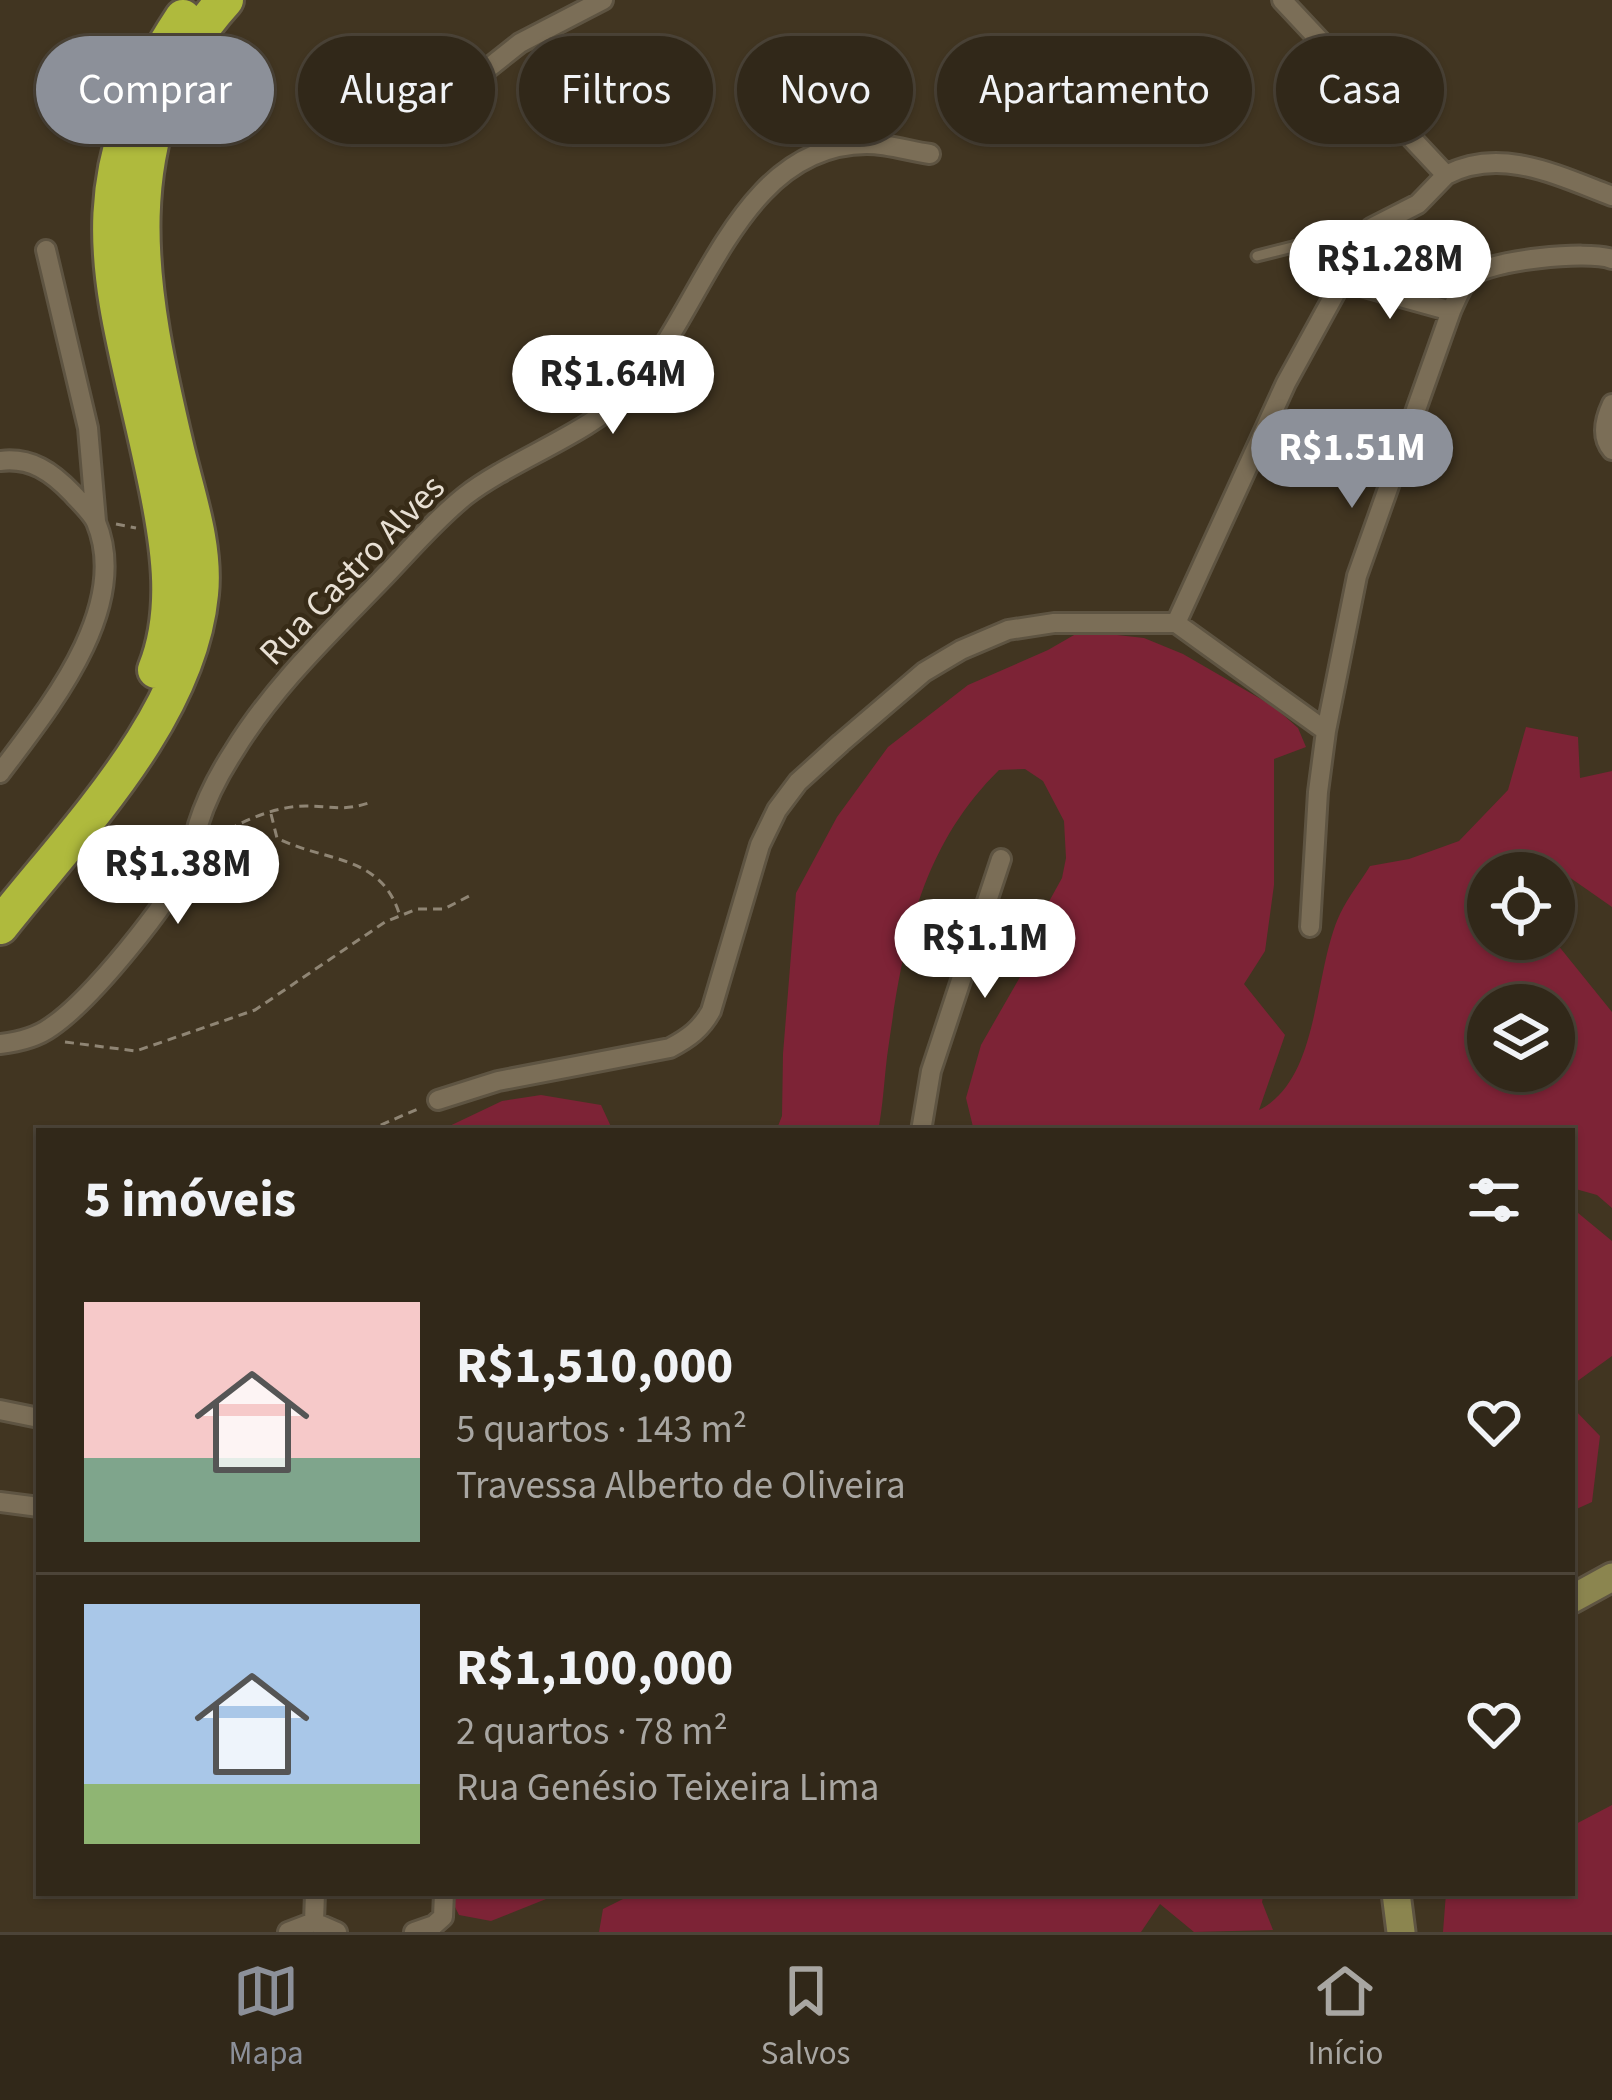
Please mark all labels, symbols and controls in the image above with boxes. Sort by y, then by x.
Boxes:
chip: Comprar [36,36,274,144]
chip: Alugar [298,36,495,144]
chip: Filtros [519,36,713,144]
chip: Novo [737,36,913,144]
chip: Apartamento [937,36,1252,144]
chip: Casa [1276,36,1444,144]
pin: R$1.28M [1279,220,1501,322]
text: R$1.28M [1316,231,1464,287]
pin: R$1.64M [502,335,724,437]
text: R$1.64M [539,346,687,402]
pin: R$1.51M [1241,409,1463,511]
text: R$1.51M [1278,420,1426,476]
street label: Rua Castro Alves [248,463,457,677]
pin: R$1.38M [67,825,289,927]
text: R$1.38M [104,836,252,892]
map controls [1467,852,1575,1092]
button: locate [1467,852,1575,960]
pin: R$1.1M [887,899,1083,1001]
text: R$1.1M [921,910,1049,966]
button: layers [1467,984,1575,1092]
text: 5 imóveis [84,1164,296,1236]
icon: filters [1461,1167,1527,1233]
text: R$1,510,000 [456,1330,733,1402]
icon: home [180,1350,324,1494]
icon: heart [1461,1389,1527,1455]
text: 5 quartos · 143 m² [456,1402,747,1458]
text: Travessa Alberto de Oliveira [456,1458,906,1514]
text: R$1,100,000 [456,1632,733,1704]
icon: home [180,1652,324,1796]
icon: heart [1461,1691,1527,1757]
text: 2 quartos · 78 m² [456,1704,728,1760]
text: Rua Genésio Teixeira Lima [456,1760,879,1816]
tab: Mapa [229,1958,304,2077]
tab: Salvos [761,1958,850,2077]
tab: Início [1308,1958,1383,2077]

